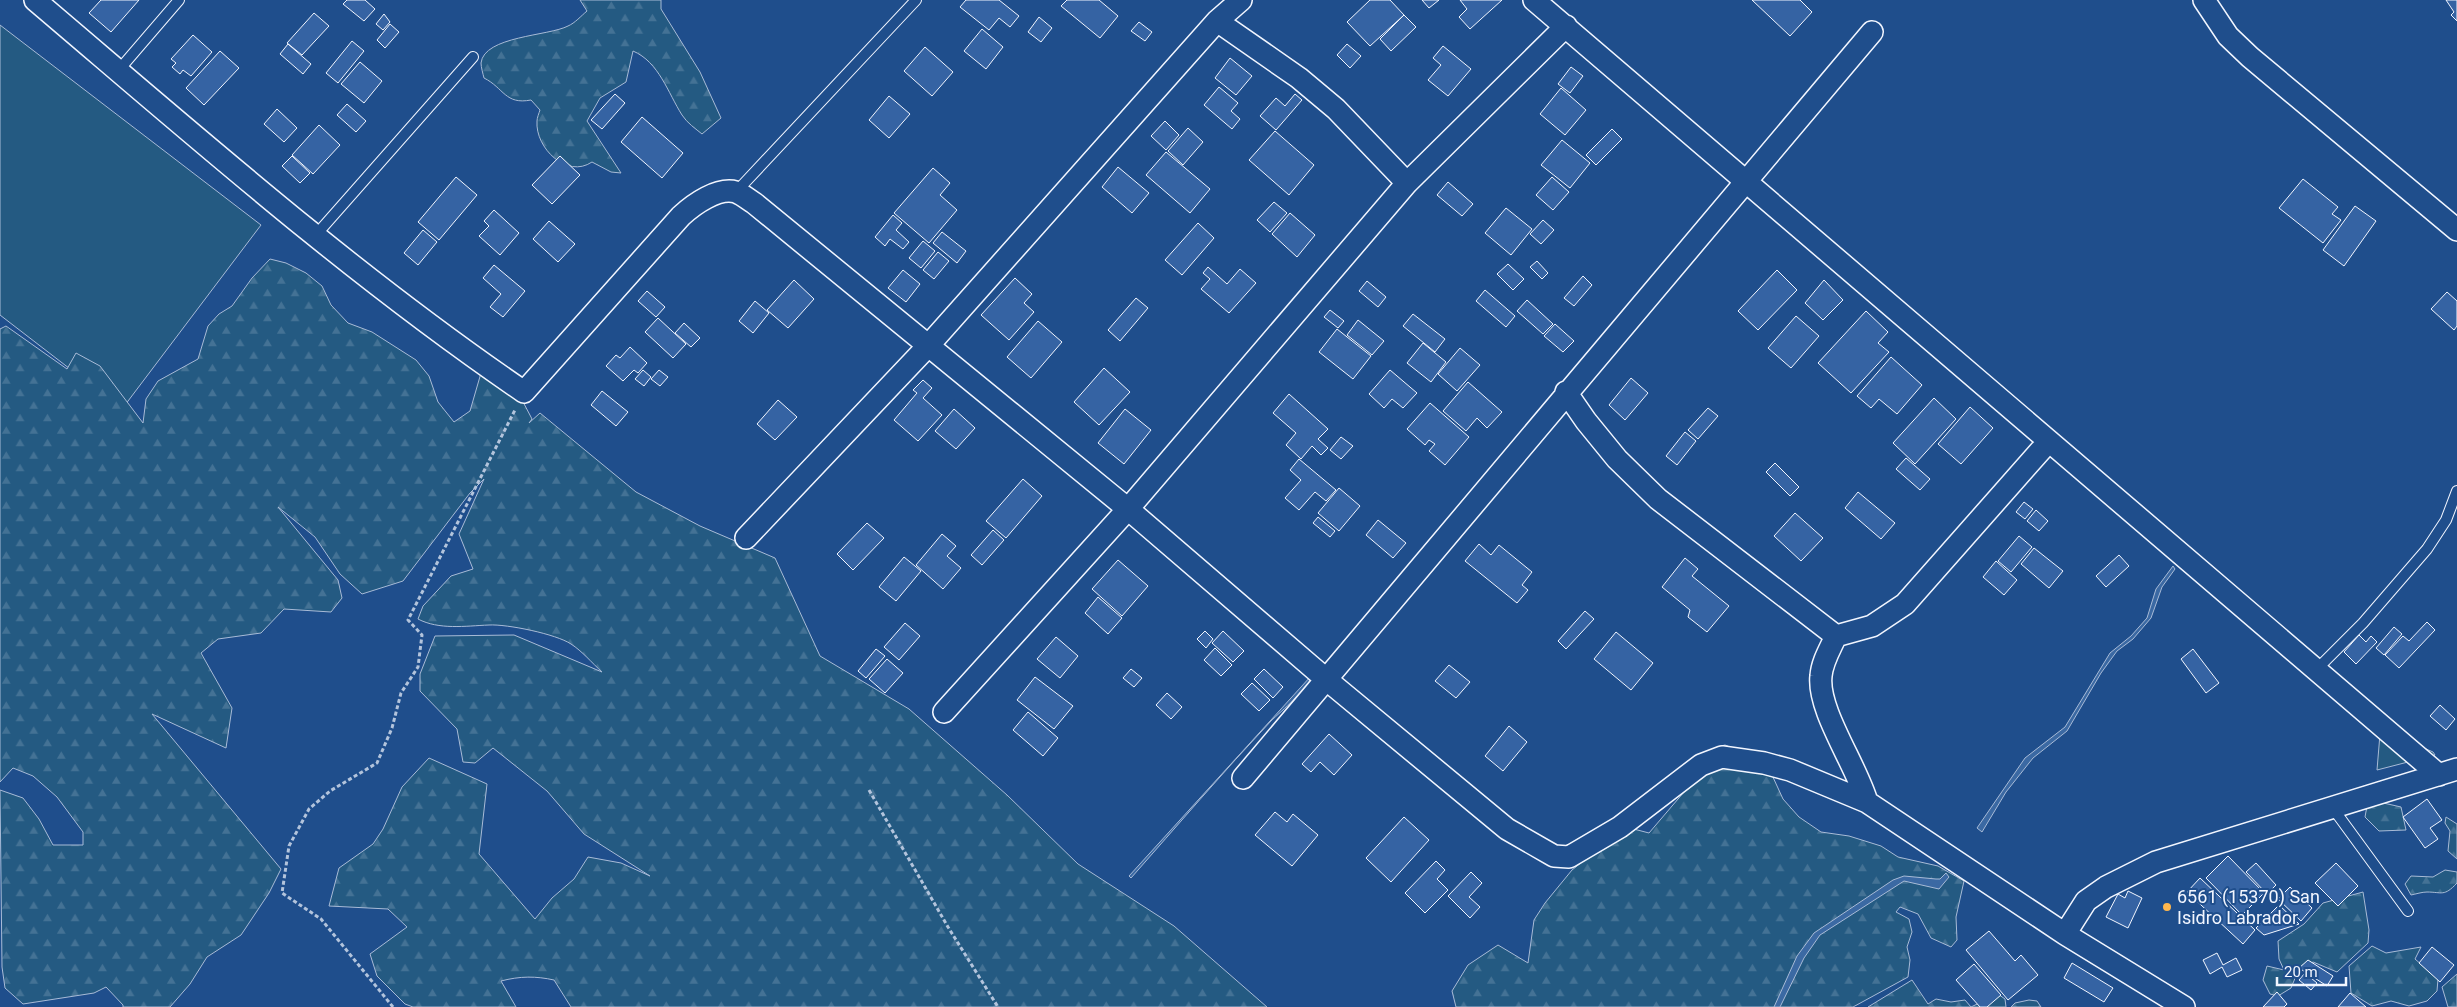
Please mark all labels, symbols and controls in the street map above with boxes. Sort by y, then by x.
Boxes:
place label: 6561 (15370) San Isidro Labrador [2177,886,2320,928]
marker: 6561 (15370) San Isidro Labrador [2161,901,2173,913]
scale bar [2277,954,2346,986]
text: 20 m [2284,963,2318,981]

